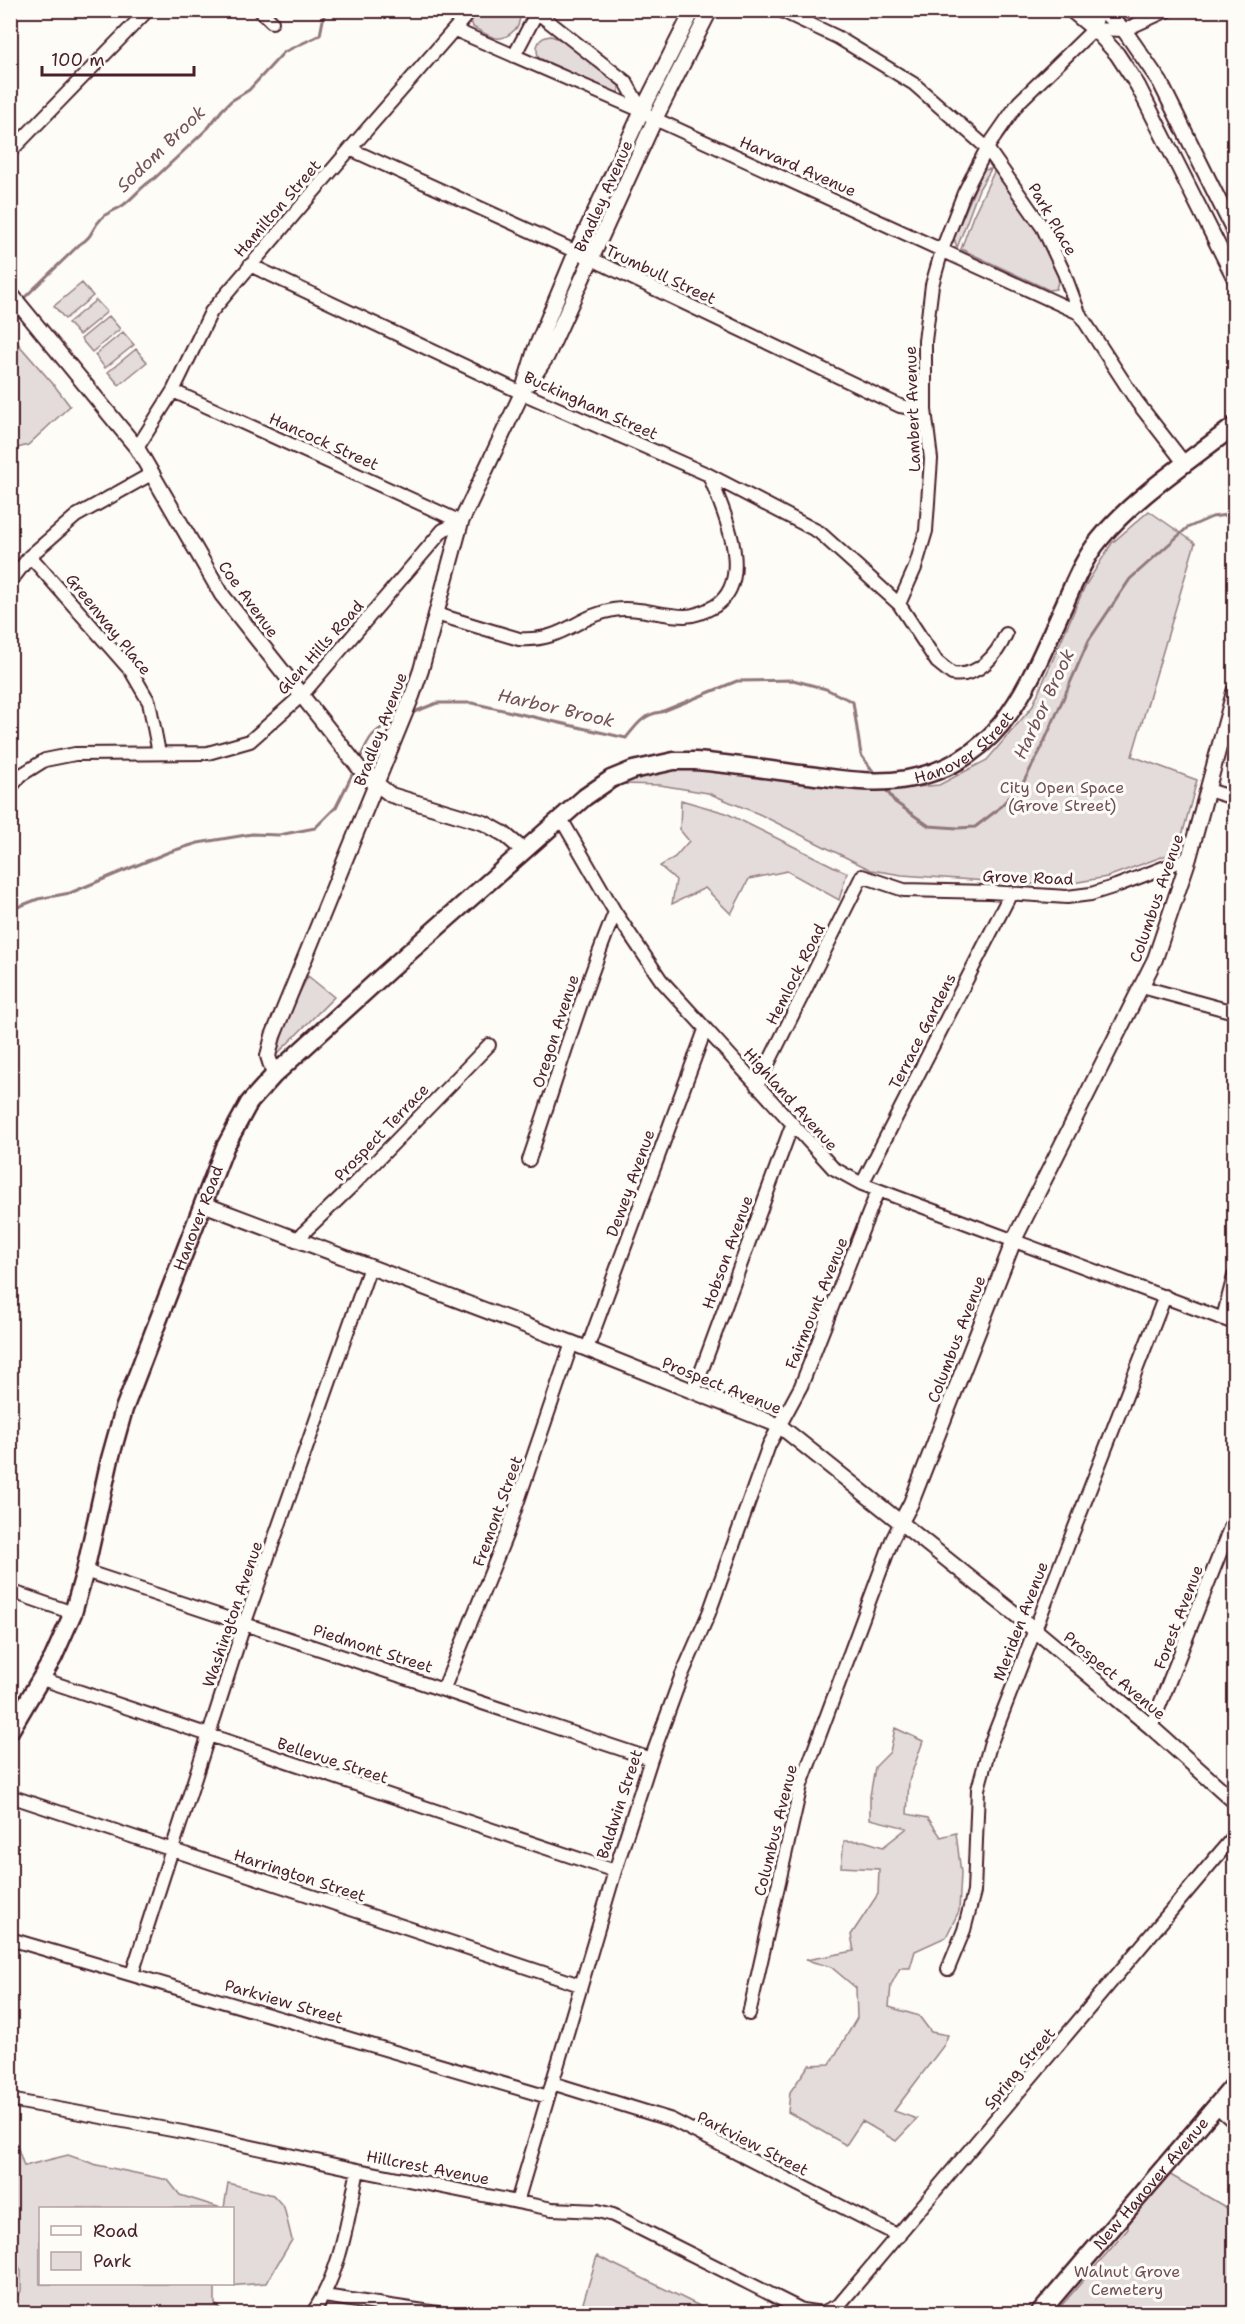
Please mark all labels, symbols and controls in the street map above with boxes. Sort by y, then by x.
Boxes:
scale bar [42,39,194,77]
text: 100 m [51,48,105,72]
water label: Sodom Brook [111,100,211,198]
street label: Harvard Avenue [736,131,859,202]
street label: Bradley Avenue [569,137,638,255]
street label: Hamilton Street [229,155,326,261]
street label: Park Place [1023,179,1082,259]
street label: Trumbull Street [602,240,719,309]
street label: Lambert Avenue [900,345,925,473]
street label: Buckingham Street [520,366,661,445]
street label: Hancock Street [266,408,382,475]
street label: Coe Avenue [214,557,284,642]
street label: Greenway Place [61,569,156,679]
street label: Glen Hills Road [272,596,368,699]
water label: Harbor Brook [1008,644,1080,763]
street label: Bradley Avenue [349,669,412,789]
water label: Harbor Brook [495,683,617,733]
street label: Hanover Street [912,707,1018,788]
park label: City Open Space (Grove Street) [1000,777,1124,816]
street label: Columbus Avenue [1125,831,1188,965]
street label: Grove Road [982,865,1074,890]
street label: Hemlock Road [761,920,830,1028]
street label: Terrace Gardens [884,970,961,1093]
street label: Oregon Avenue [527,972,584,1090]
street label: Highland Avenue [739,1043,843,1155]
street label: Prospect Terrace [329,1079,433,1186]
street label: Dewey Avenue [601,1127,660,1240]
street label: Hanover Road [168,1163,228,1274]
street label: Hobson Avenue [697,1192,758,1312]
street label: Fairmount Avenue [780,1234,852,1372]
street label: Columbus Avenue [922,1272,990,1406]
street label: Prospect Avenue [659,1352,785,1419]
street label: Fremont Street [468,1453,527,1569]
street label: Washington Avenue [198,1538,267,1690]
street label: Meriden Avenue [988,1559,1053,1684]
street label: Forest Avenue [1149,1562,1208,1672]
street label: Piedmont Street [310,1619,436,1678]
street label: Prospect Avenue [1059,1626,1170,1724]
street label: Bellevue Street [275,1733,391,1788]
street label: Baldwin Street [592,1747,647,1862]
street label: Columbus Avenue [749,1762,802,1898]
street label: Harrington Street [231,1844,368,1907]
street label: Parkview Street [222,1975,345,2028]
street label: Spring Street [979,2023,1060,2114]
street label: Parkview Street [694,2106,812,2181]
street label: New Hanover Avenue [1089,2113,1213,2254]
street label: Hillcrest Avenue [364,2145,491,2190]
legend [39,2207,234,2285]
text: Road [93,2219,138,2243]
text: Park [93,2249,132,2273]
park label: Walnut Grove Cemetery [1074,2261,1180,2300]

